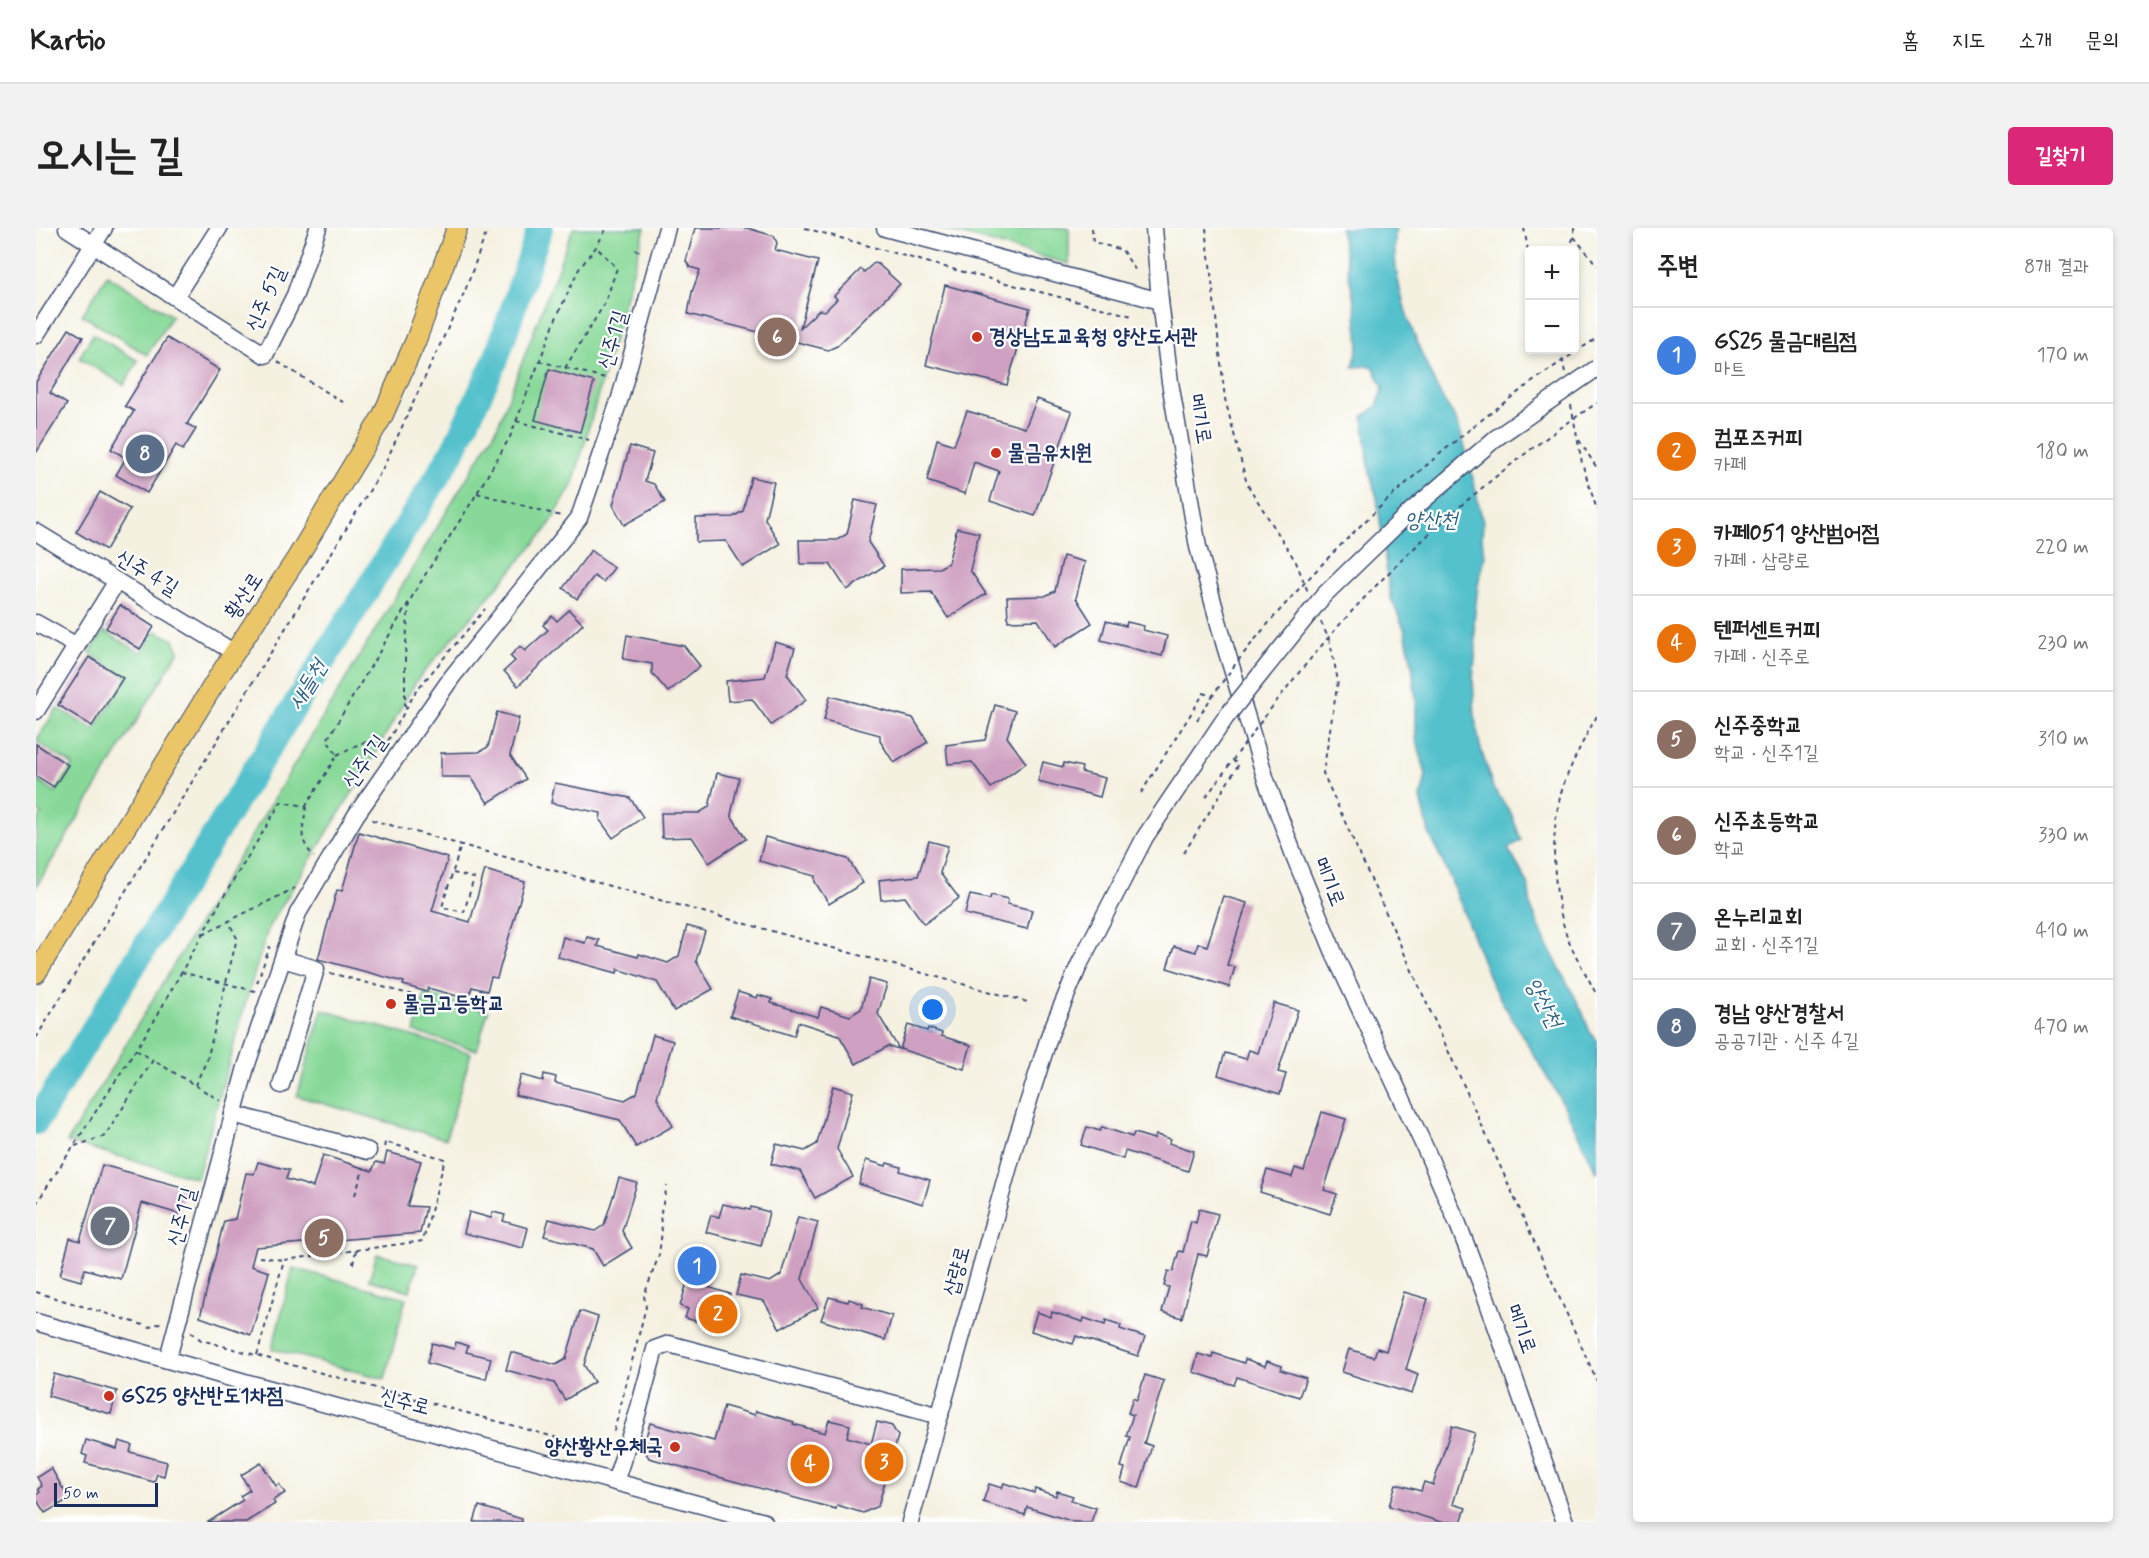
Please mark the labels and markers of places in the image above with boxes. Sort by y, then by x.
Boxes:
pin: 6 [758,314,796,360]
place label: 경상남도교육청 양산도서관 [989,323,1198,351]
marker: 경상남도교육청 양산도서관 [970,330,984,344]
pin: 8 [126,432,164,476]
place label: 물금유치원 [1008,439,1093,467]
marker: 물금유치원 [989,446,1003,460]
place label: 물금고등학교 [403,990,504,1018]
marker: 물금고등학교 [384,997,398,1011]
pin: 7 [90,1204,130,1248]
pin: 5 [304,1216,344,1260]
pin: 1 [678,1244,716,1288]
pin: 2 [698,1292,738,1336]
place label: GS25 양산반도1차점 [121,1382,284,1410]
marker: GS25 양산반도1차점 [102,1389,116,1403]
place label: 양산황산우체국 [545,1433,663,1461]
marker: 양산황산우체국 [668,1440,682,1454]
pin: 3 [864,1440,904,1484]
pin: 4 [790,1442,830,1486]

